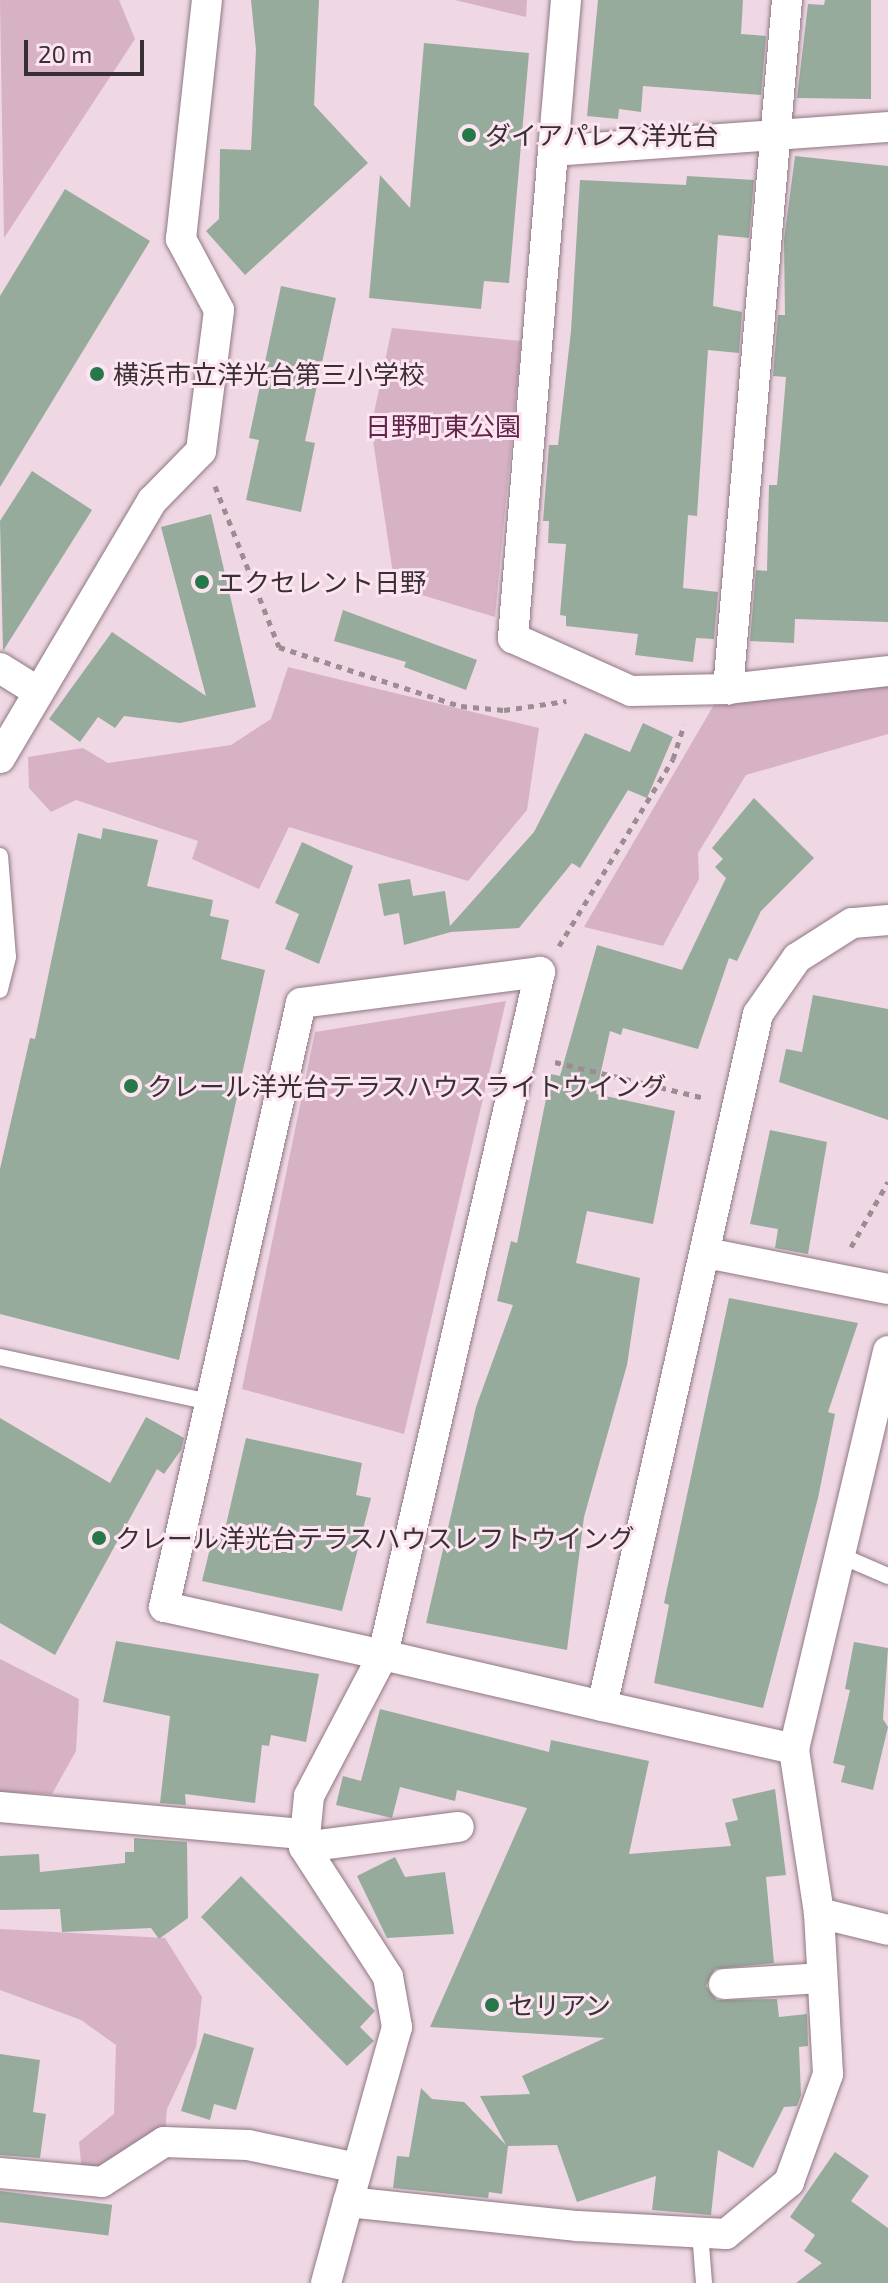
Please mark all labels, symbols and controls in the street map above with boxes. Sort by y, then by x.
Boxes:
scale bar [28,24,148,74]
text: 20 m [38,39,92,68]
place label: ダイアパレス洋光台 [485,119,719,151]
marker: ダイアパレス洋光台 [460,126,478,144]
place label: 横浜市立洋光台第三小学校 [113,358,425,390]
marker: 横浜市立洋光台第三小学校 [88,365,106,383]
park label: 日野町東公園 [365,410,521,442]
place label: エクセレント日野 [218,566,426,598]
marker: エクセレント日野 [193,573,211,591]
place label: クレール洋光台テラスハウスライトウイング [147,1070,667,1102]
marker: クレール洋光台テラスハウスライトウイング [122,1077,140,1095]
place label: クレール洋光台テラスハウスレフトウイング [115,1522,635,1554]
marker: クレール洋光台テラスハウスレフトウイング [90,1529,108,1547]
place label: セリアン [508,1989,612,2021]
marker: セリアン [483,1996,501,2014]

